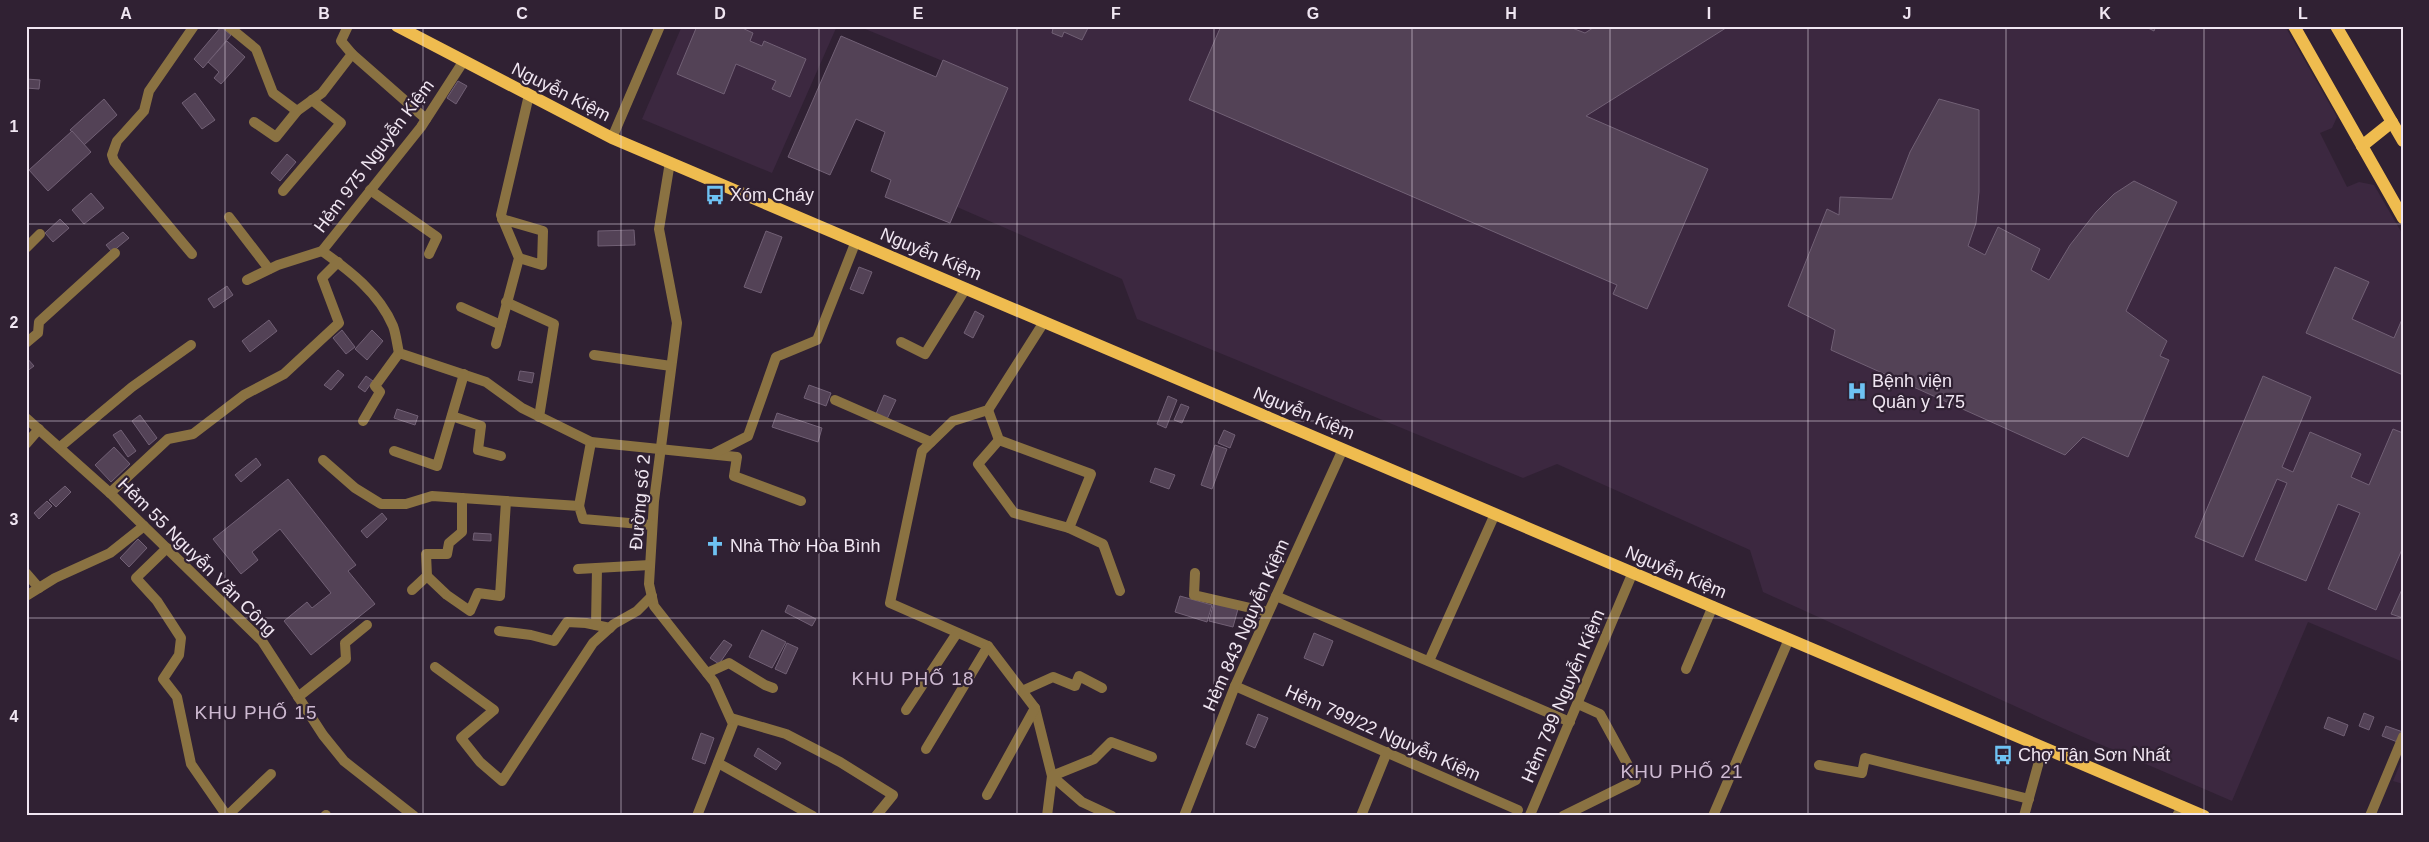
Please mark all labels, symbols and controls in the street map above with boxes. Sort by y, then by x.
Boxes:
text: A [120,5,132,22]
text: B [318,5,330,22]
text: C [516,5,528,22]
text: D [714,5,726,22]
text: E [913,5,924,22]
text: F [1111,5,1121,22]
text: G [1307,5,1319,22]
text: H [1505,5,1517,22]
text: I [1707,5,1711,22]
text: J [1903,5,1911,22]
text: K [2099,5,2111,22]
text: L [2298,5,2308,22]
street label: Nguyễn Kiệm [508,58,614,125]
street label: Hẻm 975 Nguyễn Kiệm [309,75,438,236]
text: 1 [10,118,19,135]
bus stop icon: Xóm Cháy [704,184,726,206]
place label: Xóm Cháy [730,185,814,205]
street label: Nguyễn Kiệm [877,223,985,284]
text: 2 [10,314,19,331]
place label: Bệnh viện Quân y 175 [1872,371,1965,412]
hospital icon: Bệnh viện Quân y 175 [1846,380,1868,402]
street label: Nguyễn Kiệm [1250,382,1358,443]
street label: Đường số 2 [626,453,654,551]
street label: Hẻm 55 Nguyễn Văn Công [114,473,281,640]
text: 3 [10,511,19,528]
church icon: Nhà Thờ Hòa Bình [704,535,726,557]
place label: Nhà Thờ Hòa Bình [730,536,881,556]
street label: Hẻm 843 Nguyễn Kiệm [1198,536,1293,714]
street label: Nguyễn Kiệm [1622,541,1730,602]
street label: Hẻm 799 Nguyễn Kiệm [1517,606,1609,786]
district label: KHU PHỐ 18 [852,668,974,689]
street label: Hẻm 799/22 Nguyễn Kiệm [1282,680,1484,785]
district label: KHU PHỐ 15 [195,702,317,723]
text: 4 [10,708,19,725]
bus stop icon: Chợ Tân Sơn Nhất [1992,744,2014,766]
place label: Chợ Tân Sơn Nhất [2018,745,2170,765]
district label: KHU PHỐ 21 [1621,761,1743,782]

